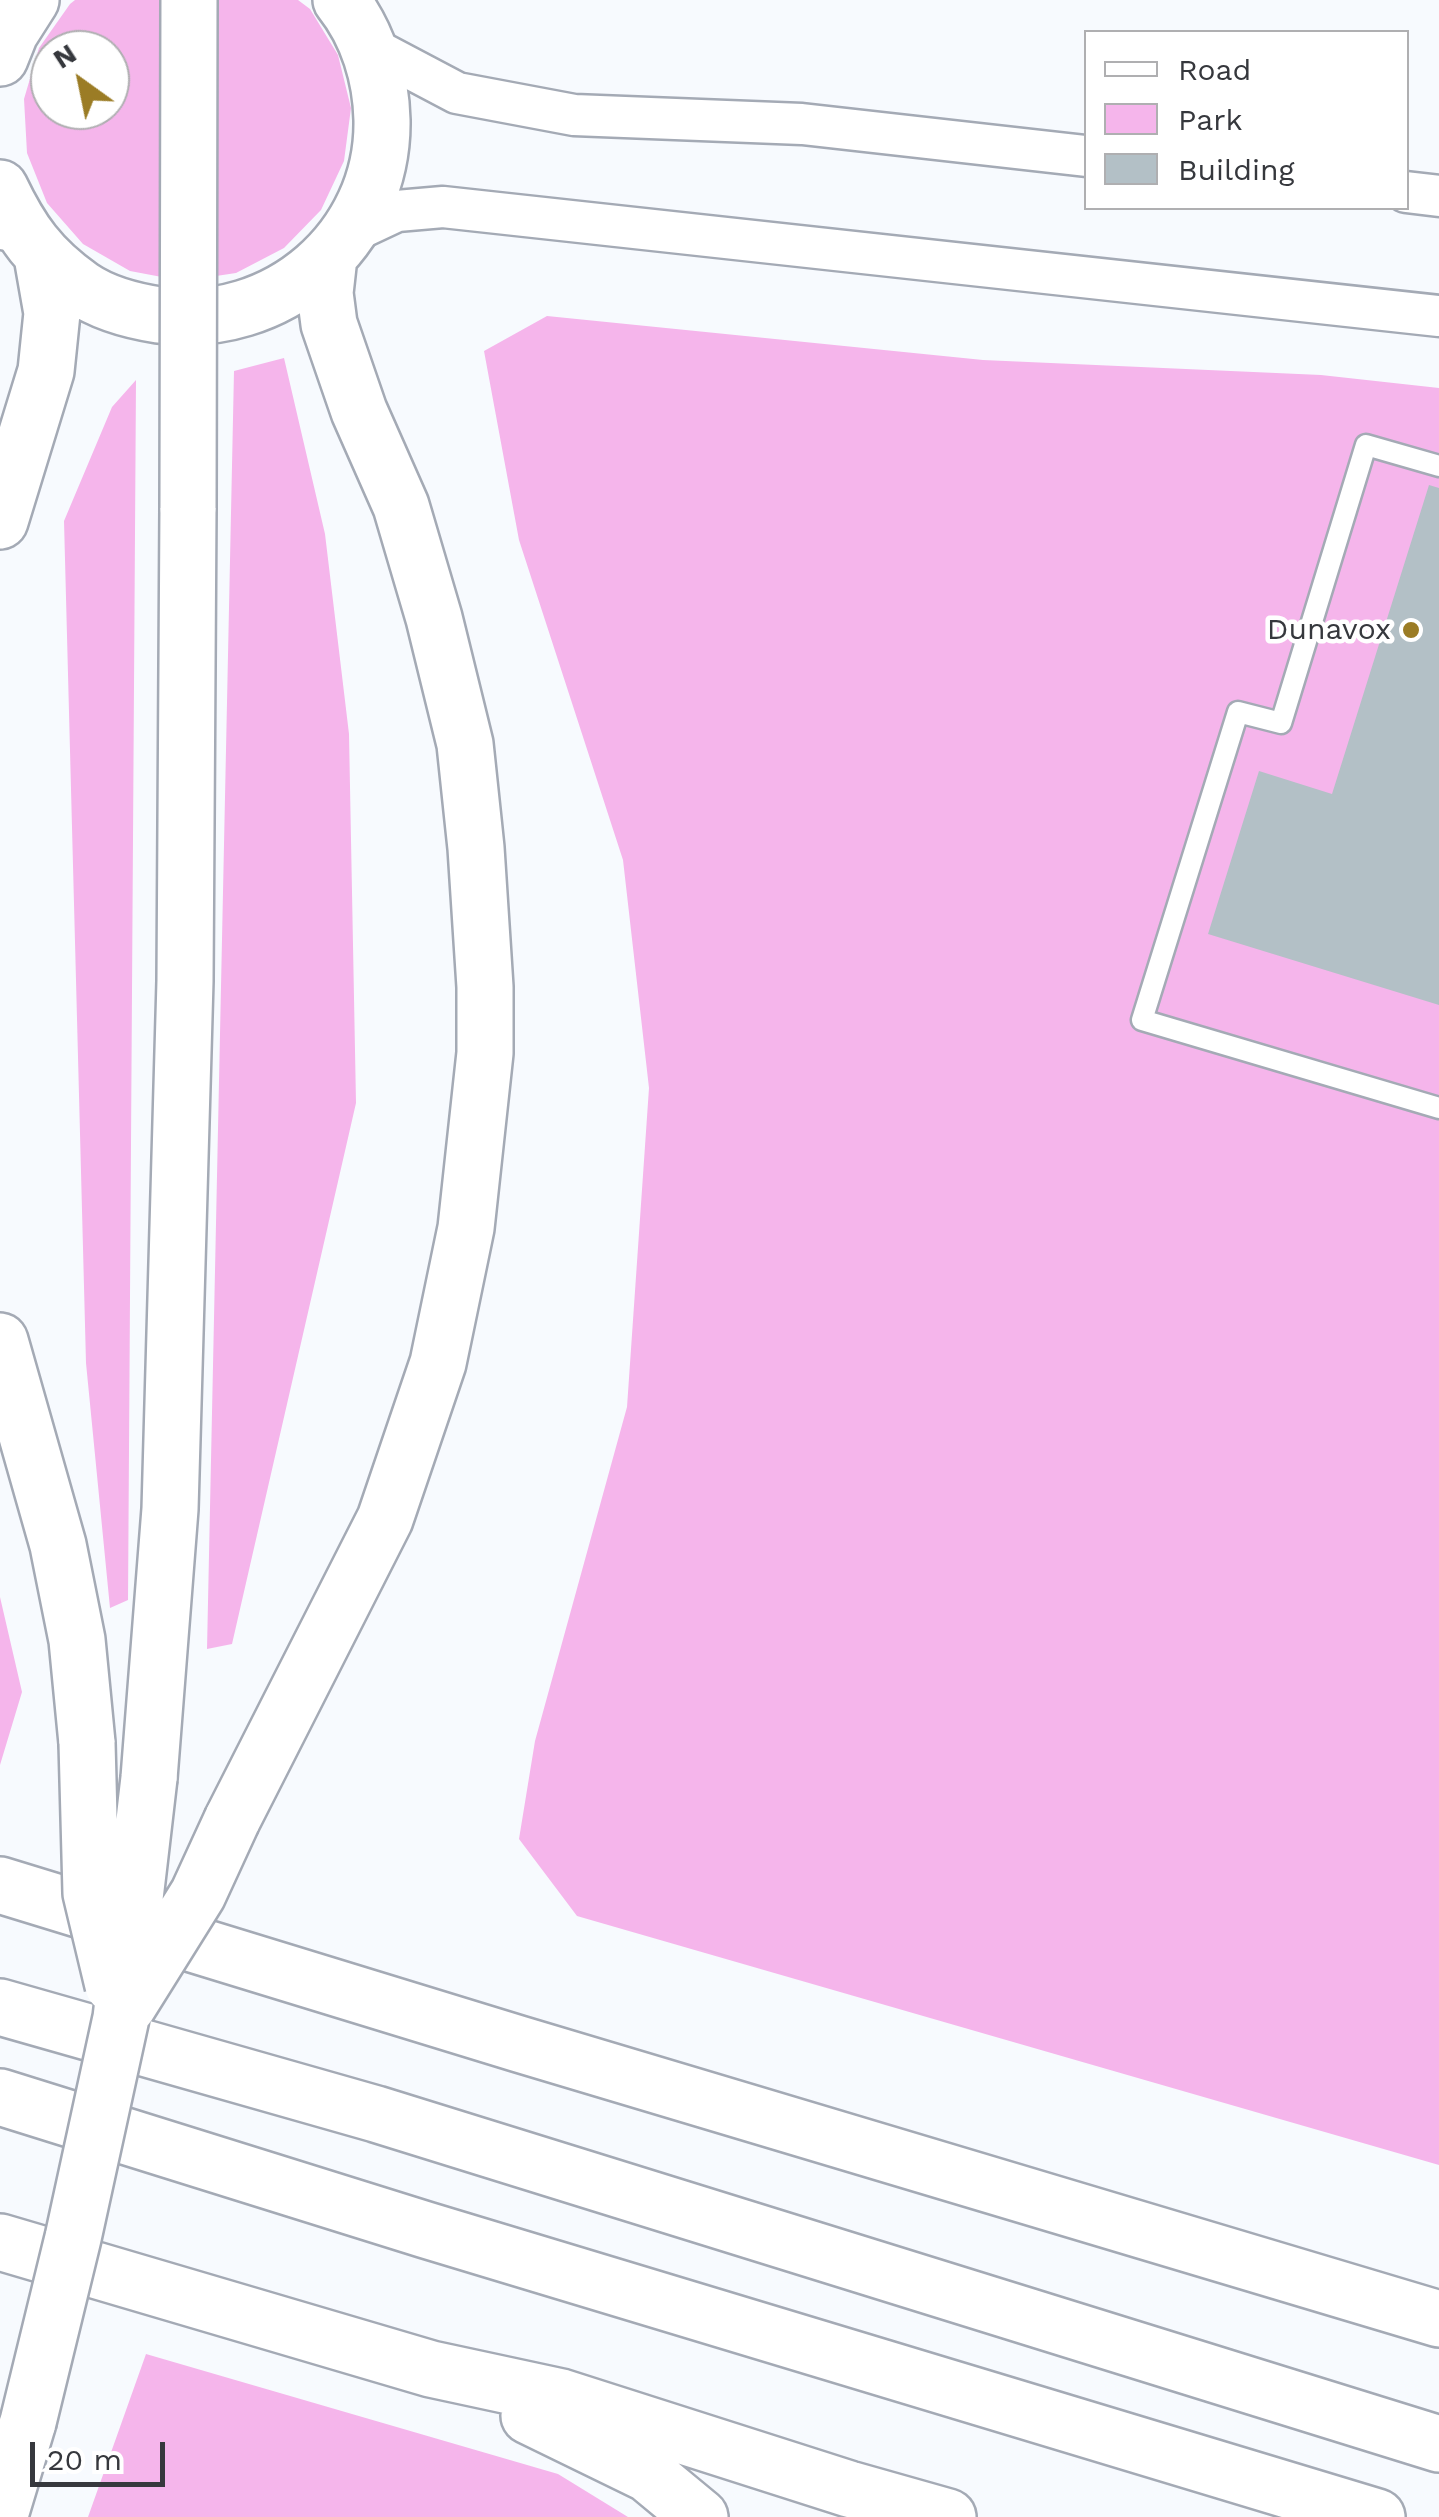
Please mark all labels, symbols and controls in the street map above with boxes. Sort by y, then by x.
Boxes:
north arrow [30,30,130,130]
legend [1084,30,1409,210]
text: N [47,37,82,76]
text: Road [1178,52,1251,87]
text: Park [1178,102,1243,137]
text: Building [1178,152,1295,187]
place label: Dunavox [1267,612,1391,648]
marker: Dunavox [1400,619,1422,641]
scale bar [35,2422,170,2484]
text: 20 m [47,2442,122,2477]

